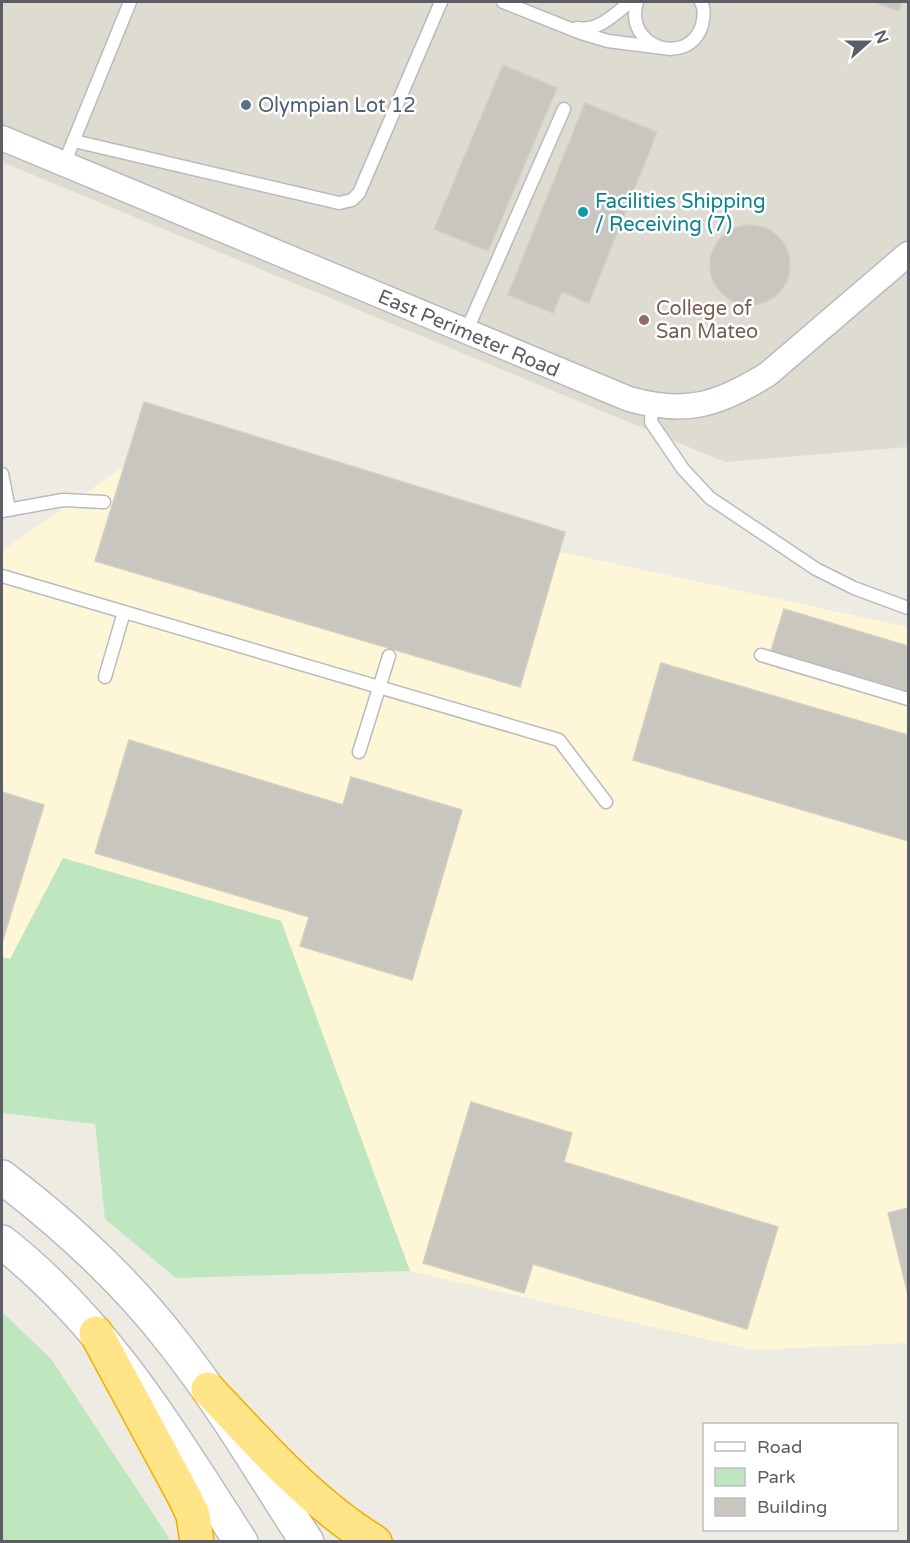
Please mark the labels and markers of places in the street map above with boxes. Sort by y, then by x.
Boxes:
place label: Olympian Lot 12 [258,94,416,118]
marker: Olympian Lot 12 [239,98,253,112]
place label: Facilities Shipping / Receiving (7) [595,190,766,237]
marker: Facilities Shipping / Receiving (7) [576,205,590,219]
place label: College of San Mateo [656,297,758,344]
marker: College of San Mateo [637,313,651,327]

